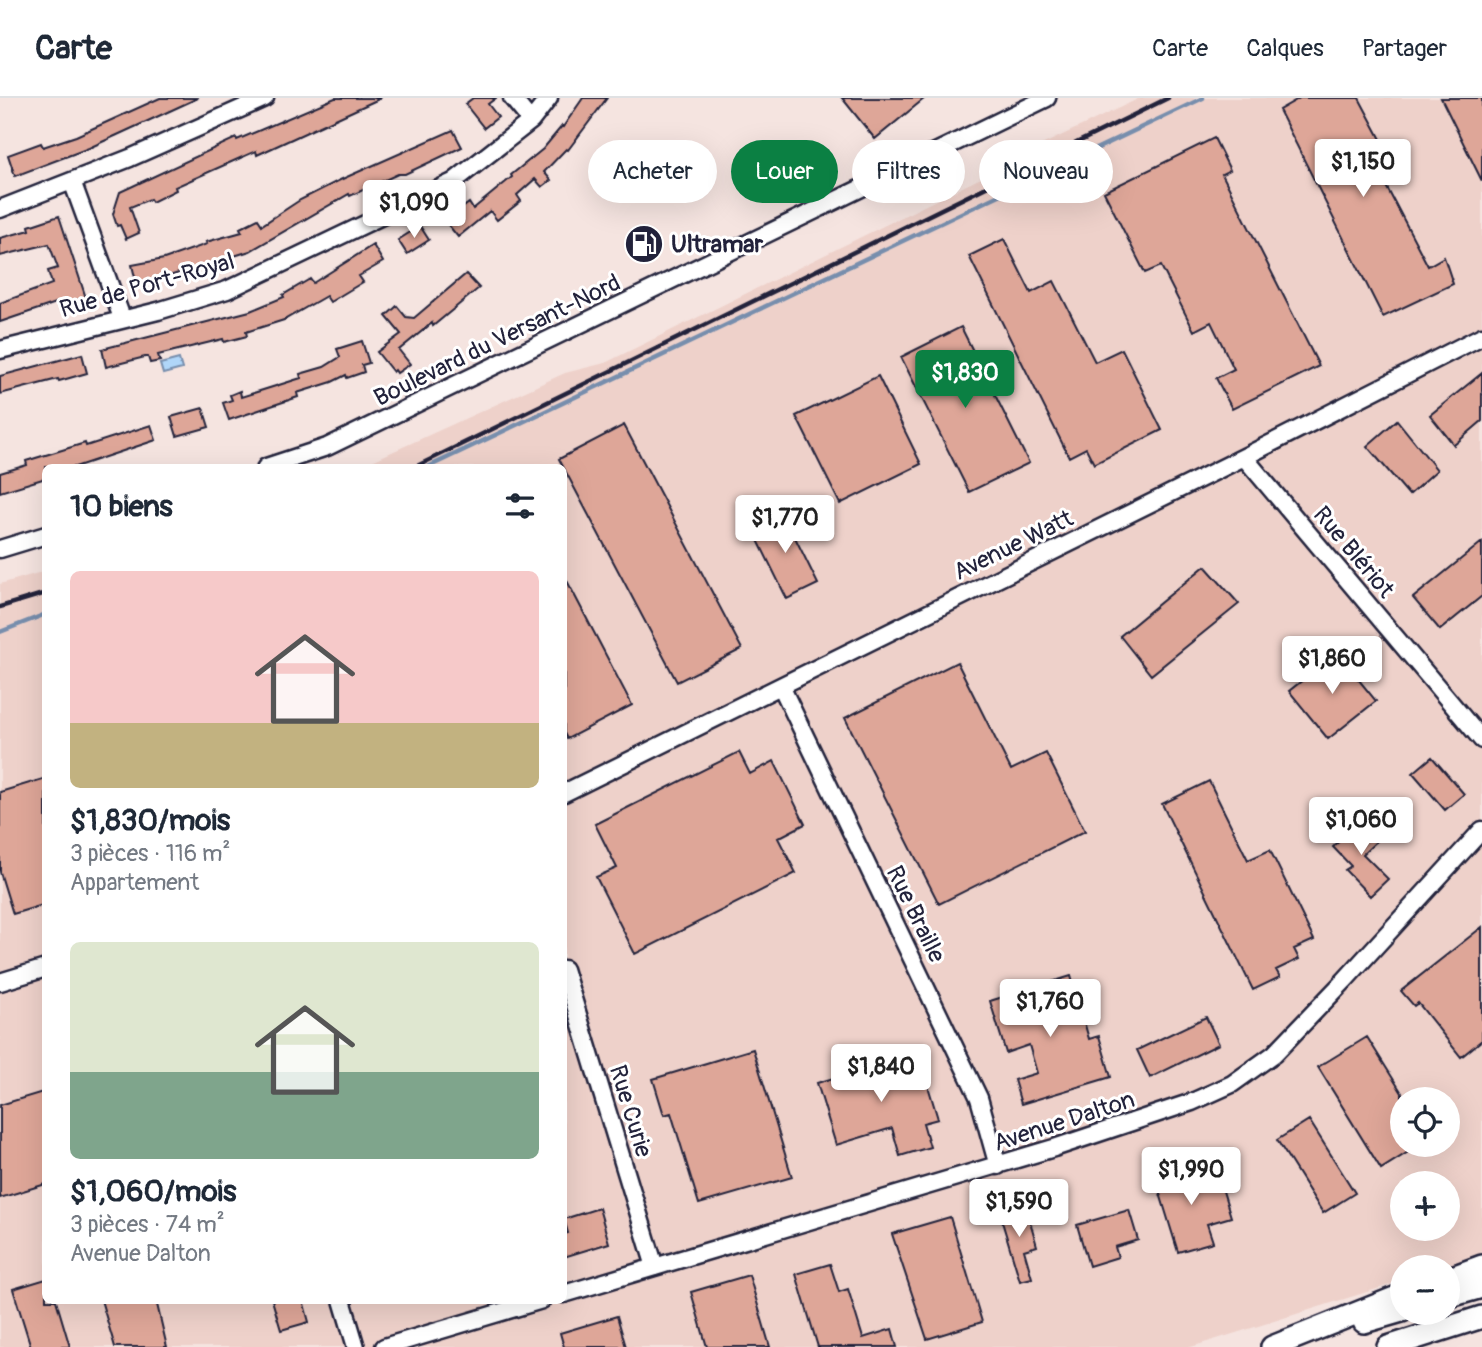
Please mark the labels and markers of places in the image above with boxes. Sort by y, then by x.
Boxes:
pin: $1,150 [1306,140,1420,199]
pin: $1,090 [357,180,471,240]
fuel station icon: Ultramar [623,223,665,265]
place label: Ultramar [671,230,763,259]
pin: $1,830 [908,350,1022,410]
pin: $1,770 [728,496,842,555]
pin: $1,860 [1275,636,1389,696]
pin: $1,060 [1304,798,1418,857]
pin: $1,760 [993,979,1107,1039]
pin: $1,840 [824,1044,938,1104]
pin: $1,990 [1134,1148,1248,1207]
pin: $1,590 [962,1180,1076,1239]

